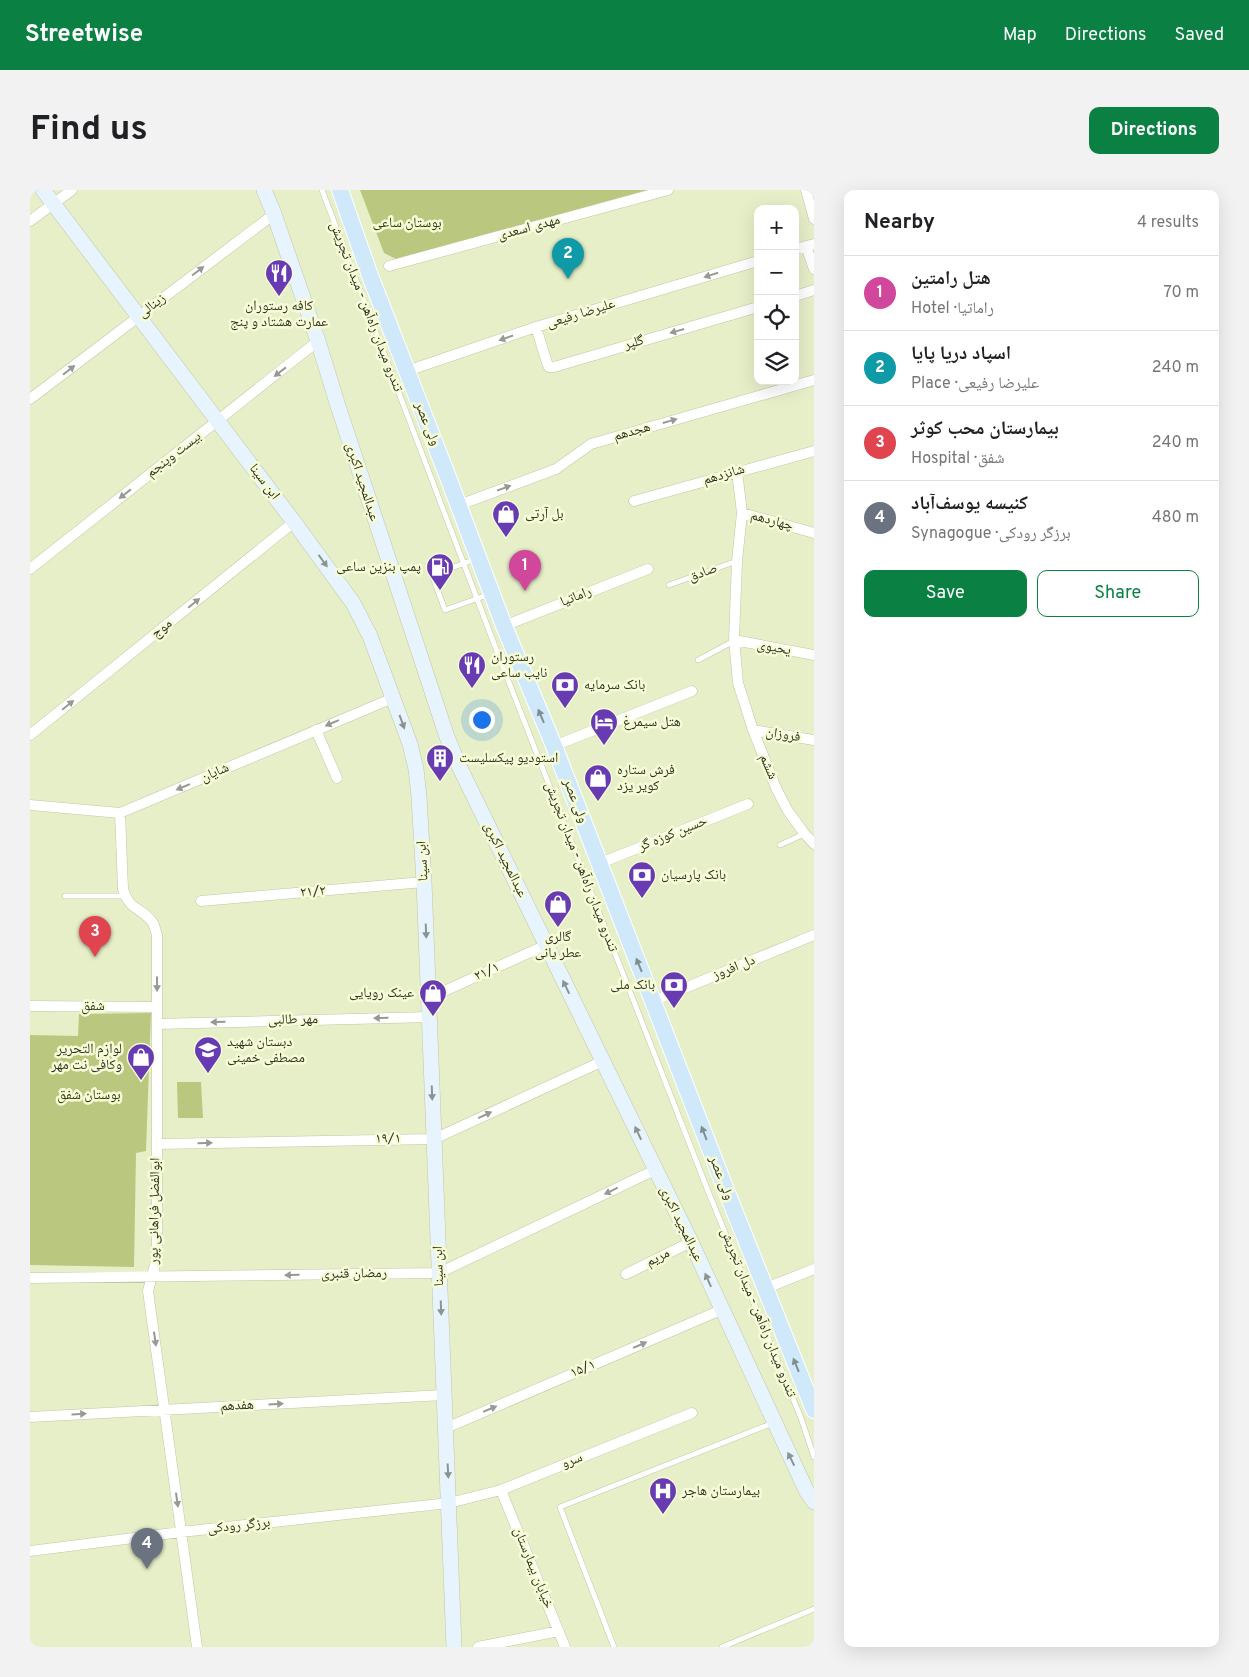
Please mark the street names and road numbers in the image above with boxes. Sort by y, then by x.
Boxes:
street label: مهدی اسعدی [496,212,562,244]
street label: تندرو میدان راه‌آهن - میدان تجریش [326,220,406,395]
street label: زینالی [135,290,169,322]
street label: علیرضا رفیعی [545,296,617,332]
street label: گلپر [621,332,646,354]
street label: ولی عصر [410,399,444,449]
street label: هجدهم [612,419,652,445]
street label: بیست وپنجم [143,428,205,482]
street label: عبدالمجید اکبری [341,441,383,523]
street label: ابن سینا [245,461,283,503]
street label: شانزدهم [701,461,747,489]
street label: چهاردهم [749,507,795,535]
street label: صادق [686,560,720,586]
street label: راماتیا [558,583,594,611]
street label: موج [148,616,176,642]
street label: یحیوی [756,637,793,659]
street label: فروزان [764,724,802,746]
street label: ششم [755,752,781,782]
street label: شایان [198,759,232,787]
street label: ولی عصر [558,776,591,826]
street label: تندرو میدان راه‌آهن - میدان تجریش [541,780,621,955]
street label: حسین کوزه گر [635,812,710,856]
street label: عبدالمجید اکبری [479,820,531,900]
street label: ابن سینا [413,840,433,882]
street label: ۲۱/۲ [299,882,327,902]
street label: دل افروز [709,952,758,985]
street label: ۲۱/۱ [472,959,502,985]
street label: شفق [81,998,105,1015]
street label: مهر طالبی [268,1011,318,1029]
street label: ۱۹/۱ [375,1130,401,1148]
street label: ولی عصر [704,1153,737,1203]
street label: ابوالفضل فراهانی پور [146,1157,164,1266]
street label: عبدالمجید اکبری [655,1184,707,1264]
street label: تندرو میدان راه‌آهن - میدان تجریش [716,1226,800,1400]
street label: ابن سینا [430,1245,448,1287]
street label: مریم [643,1245,673,1271]
street label: رمضان قنبری [321,1265,387,1283]
street label: ۱۵/۱ [568,1356,598,1382]
street label: هفدهم [220,1397,254,1415]
street label: سرو [559,1449,585,1473]
street label: برزگر رودکی [207,1514,271,1538]
street label: خیابان بیمارستان [509,1525,557,1611]

